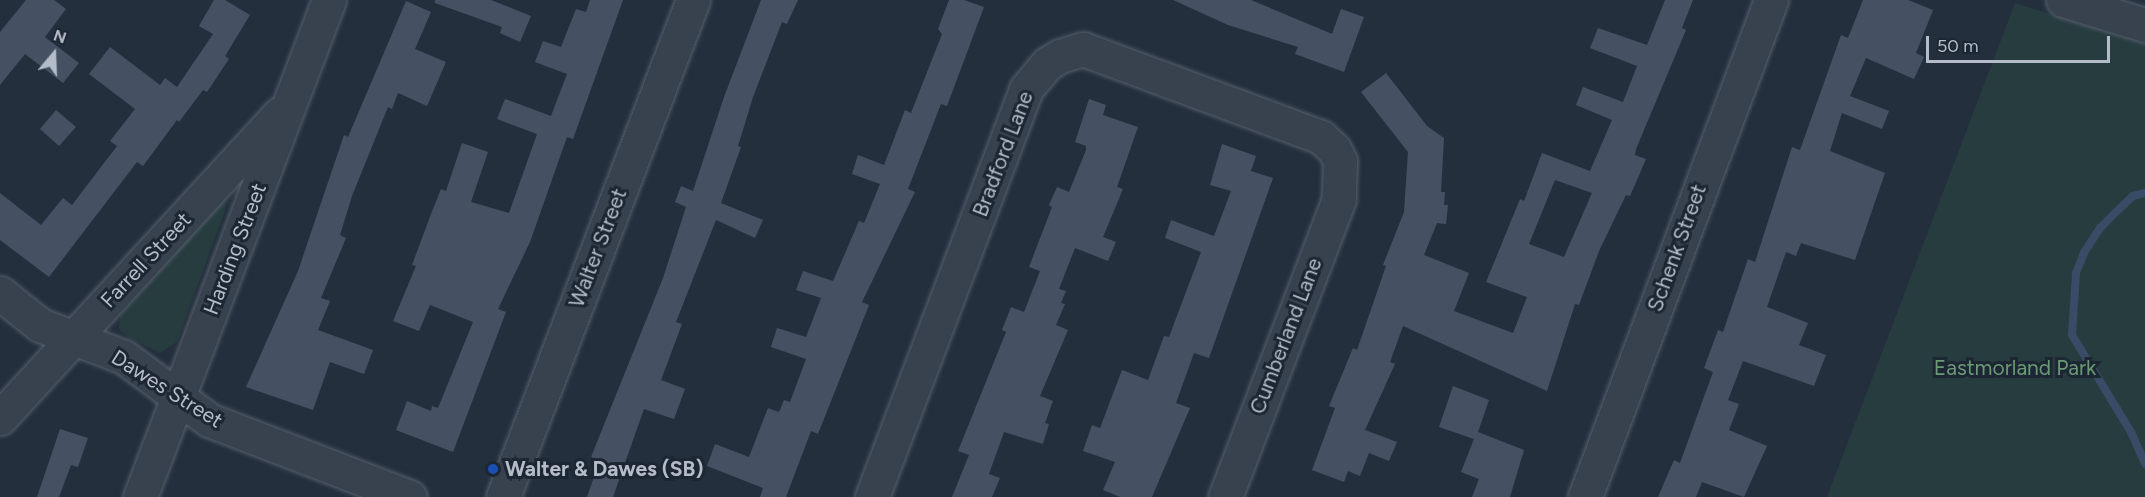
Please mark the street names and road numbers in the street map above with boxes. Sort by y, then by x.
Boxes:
street label: Bradford Lane [968,88,1038,220]
street label: Harding Street [198,180,272,318]
street label: Schenk Street [1642,181,1712,315]
street label: Walter Street [564,185,632,311]
street label: Farrell Street [96,207,196,313]
street label: Cumberland Lane [1245,254,1327,418]
street label: Dawes Street [107,345,227,433]

